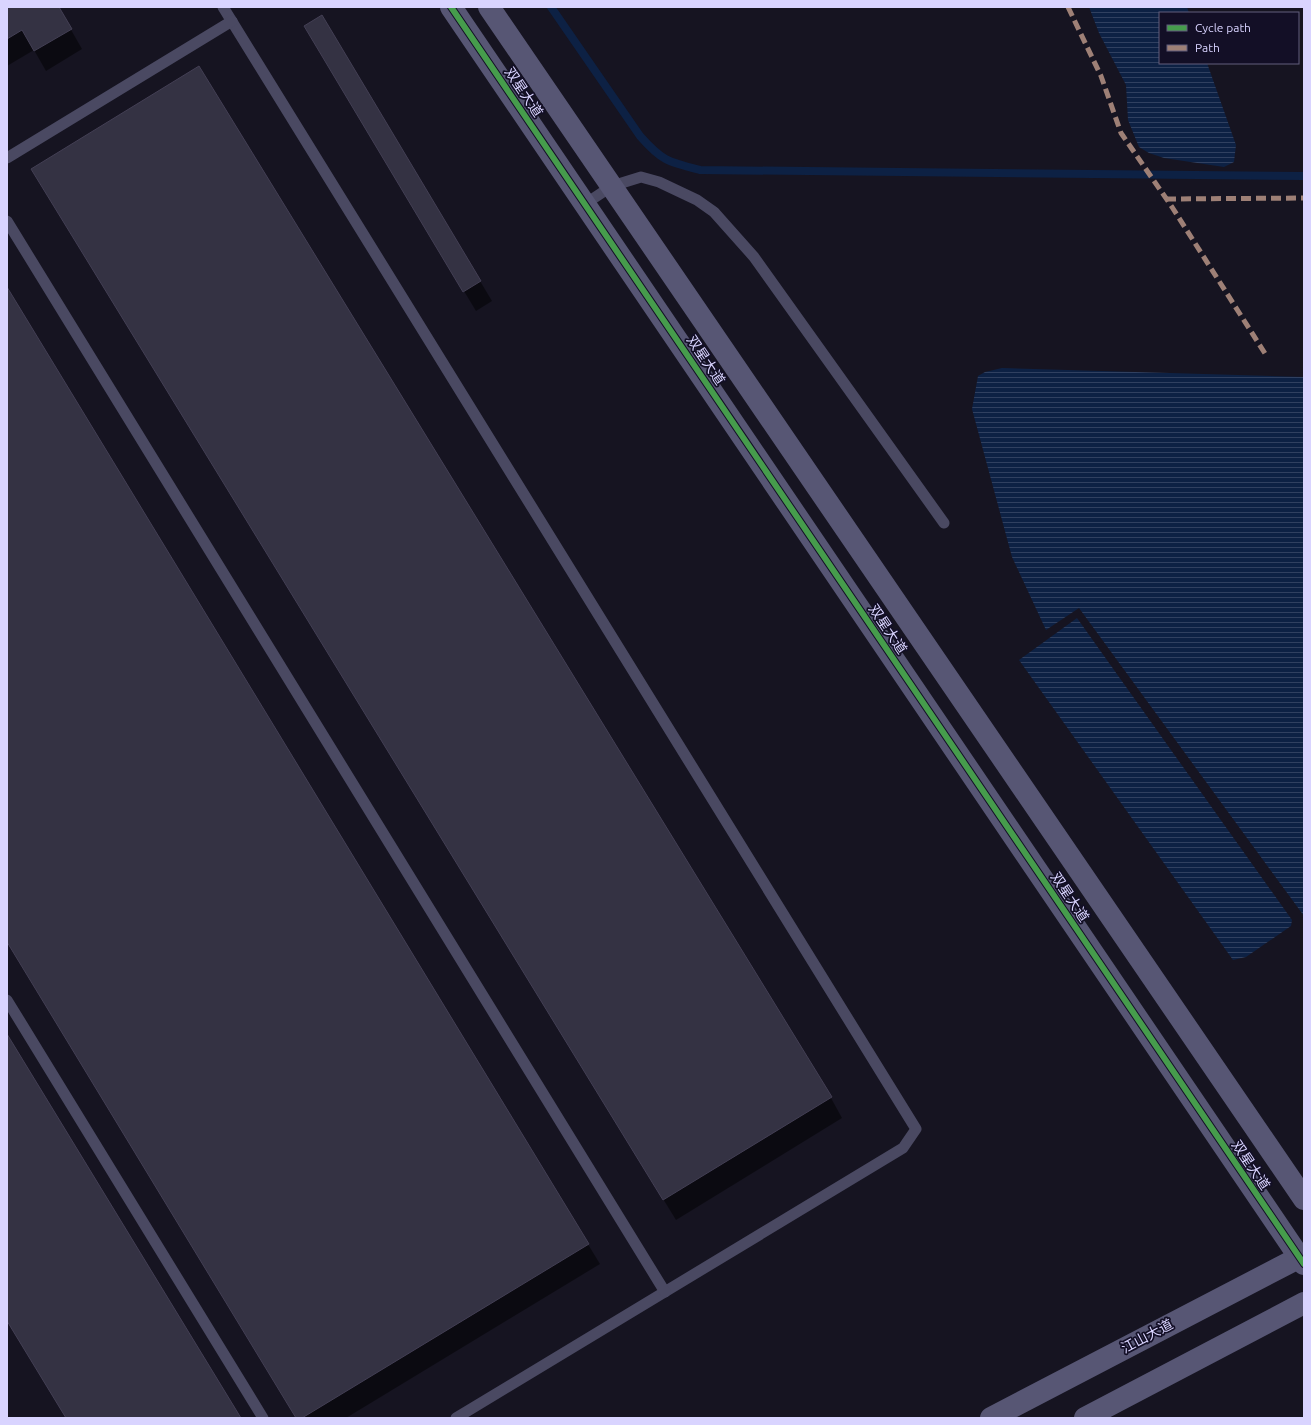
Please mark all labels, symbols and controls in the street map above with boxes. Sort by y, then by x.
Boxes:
legend [1159,12,1299,64]
text: Cycle path [1195,21,1251,34]
text: Path [1195,41,1220,54]
street label: 双星大道 [502,64,546,120]
street label: 双星大道 [684,332,728,388]
street label: 双星大道 [866,601,910,657]
street label: 双星大道 [1048,869,1092,925]
street label: 双星大道 [1229,1137,1273,1193]
street label: 江山大道 [1119,1316,1175,1356]

